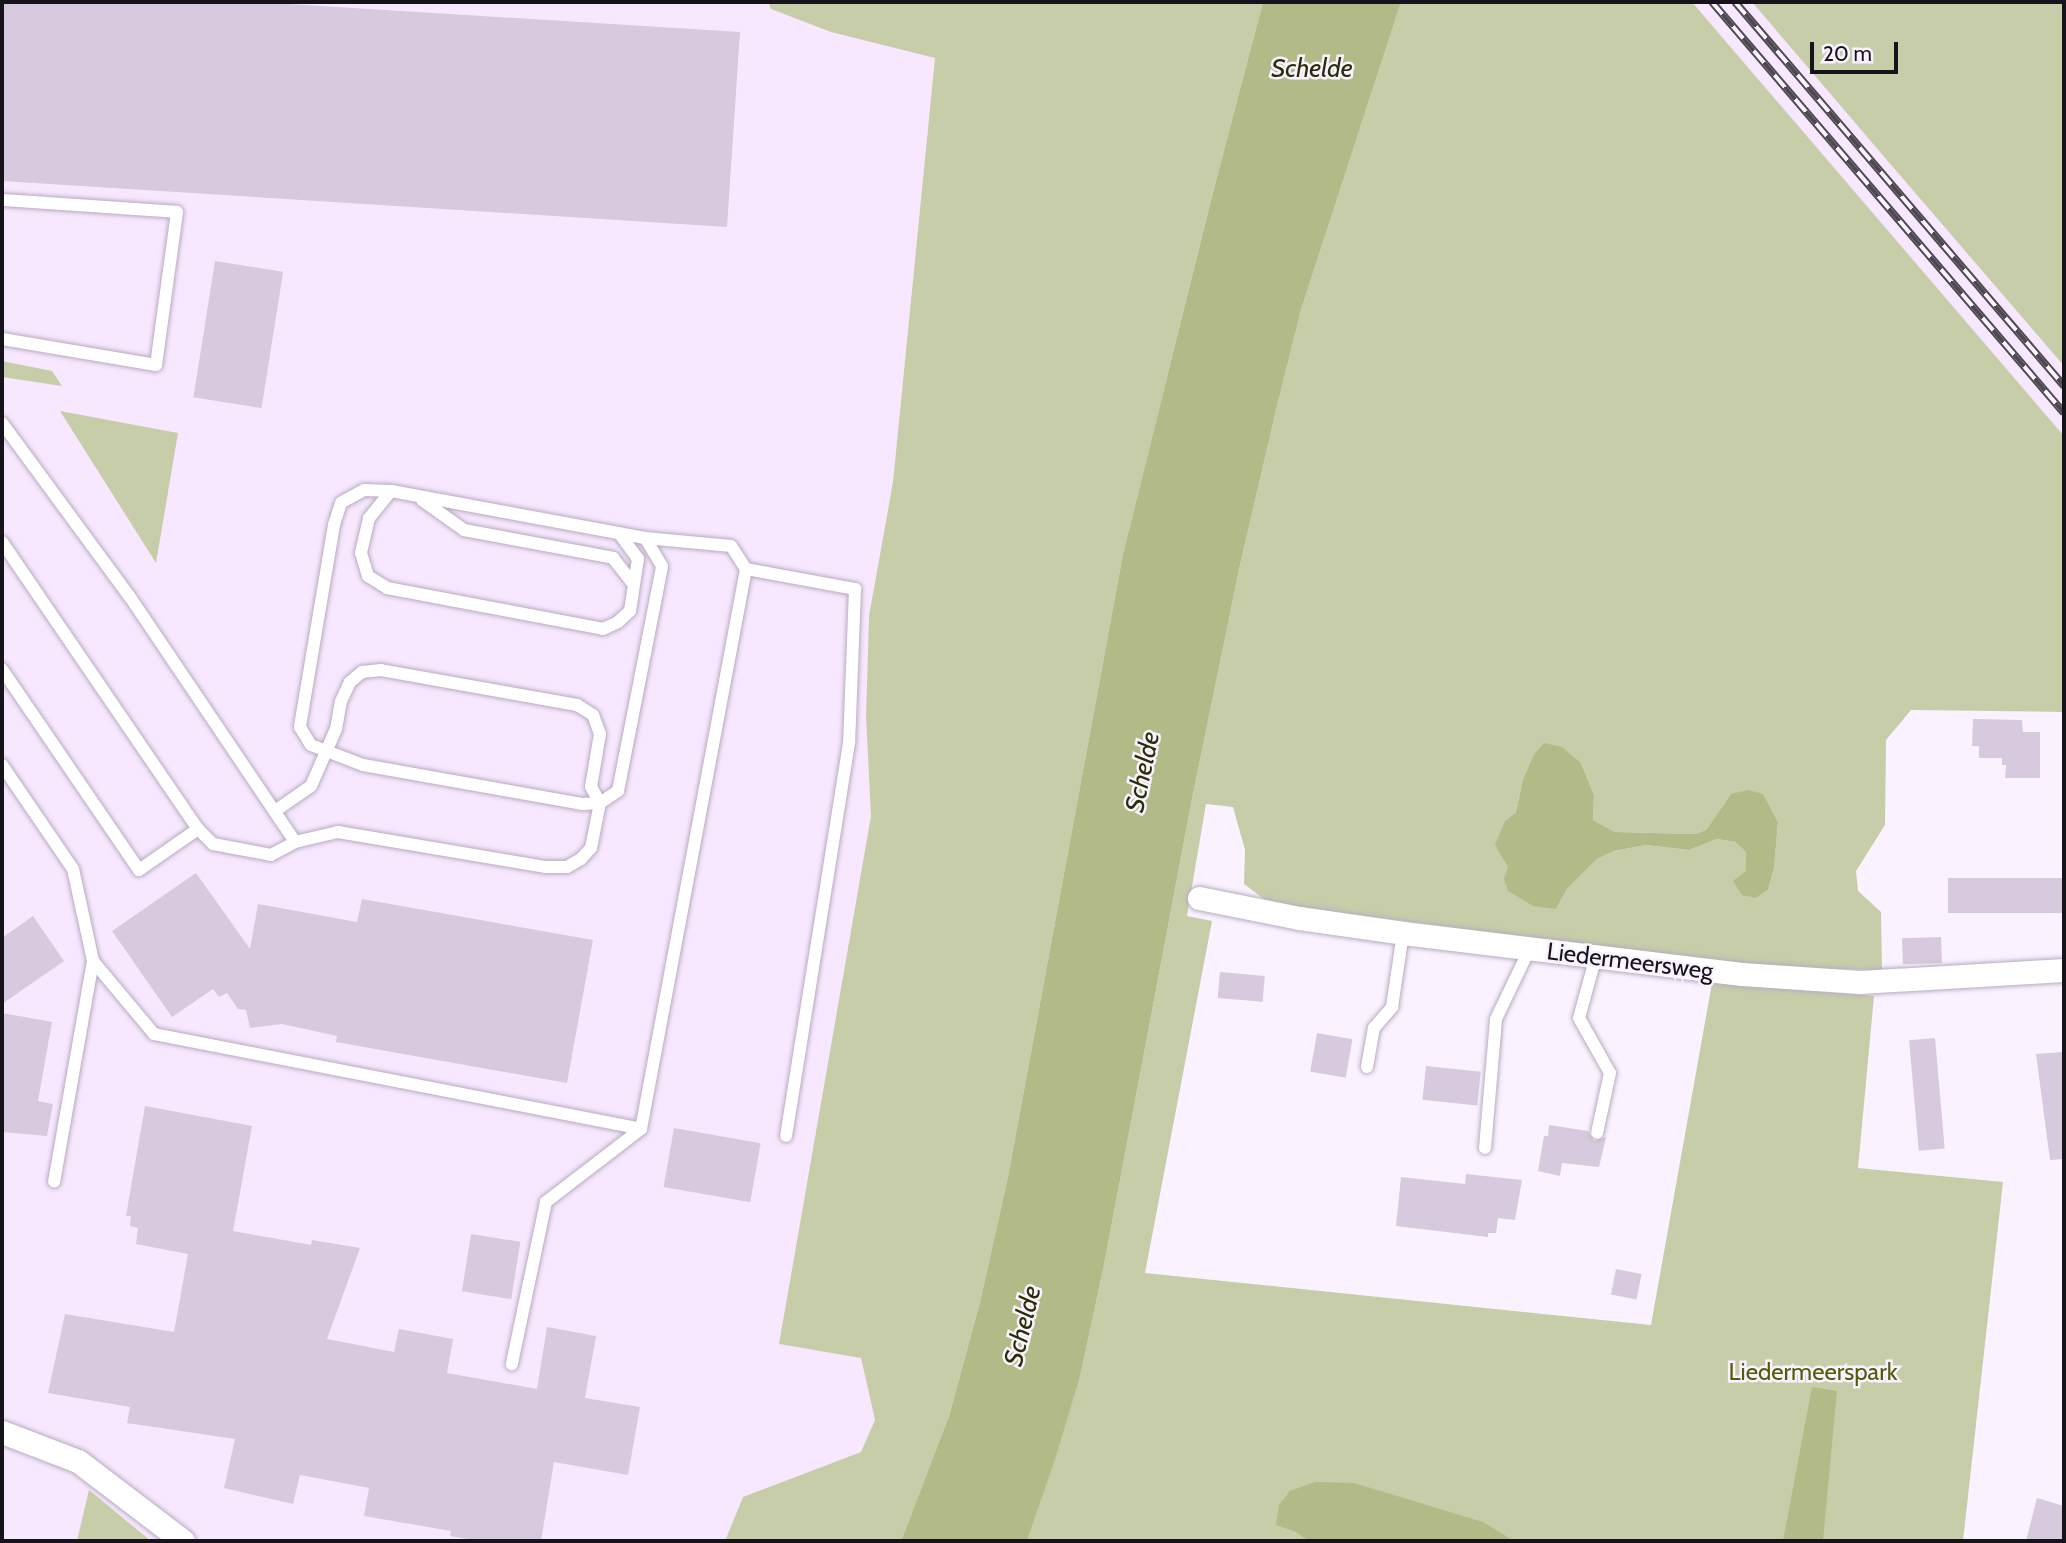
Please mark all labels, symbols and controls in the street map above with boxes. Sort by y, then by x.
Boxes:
scale bar [1814,28,1902,72]
text: 20 m [1823,41,1872,66]
water label: Schelde [1271,53,1353,85]
water label: Schelde [1119,729,1167,815]
street label: Liedermeersweg [1545,937,1715,985]
water label: Schelde [998,1283,1048,1369]
park label: Liedermeerspark [1729,1358,1897,1386]

